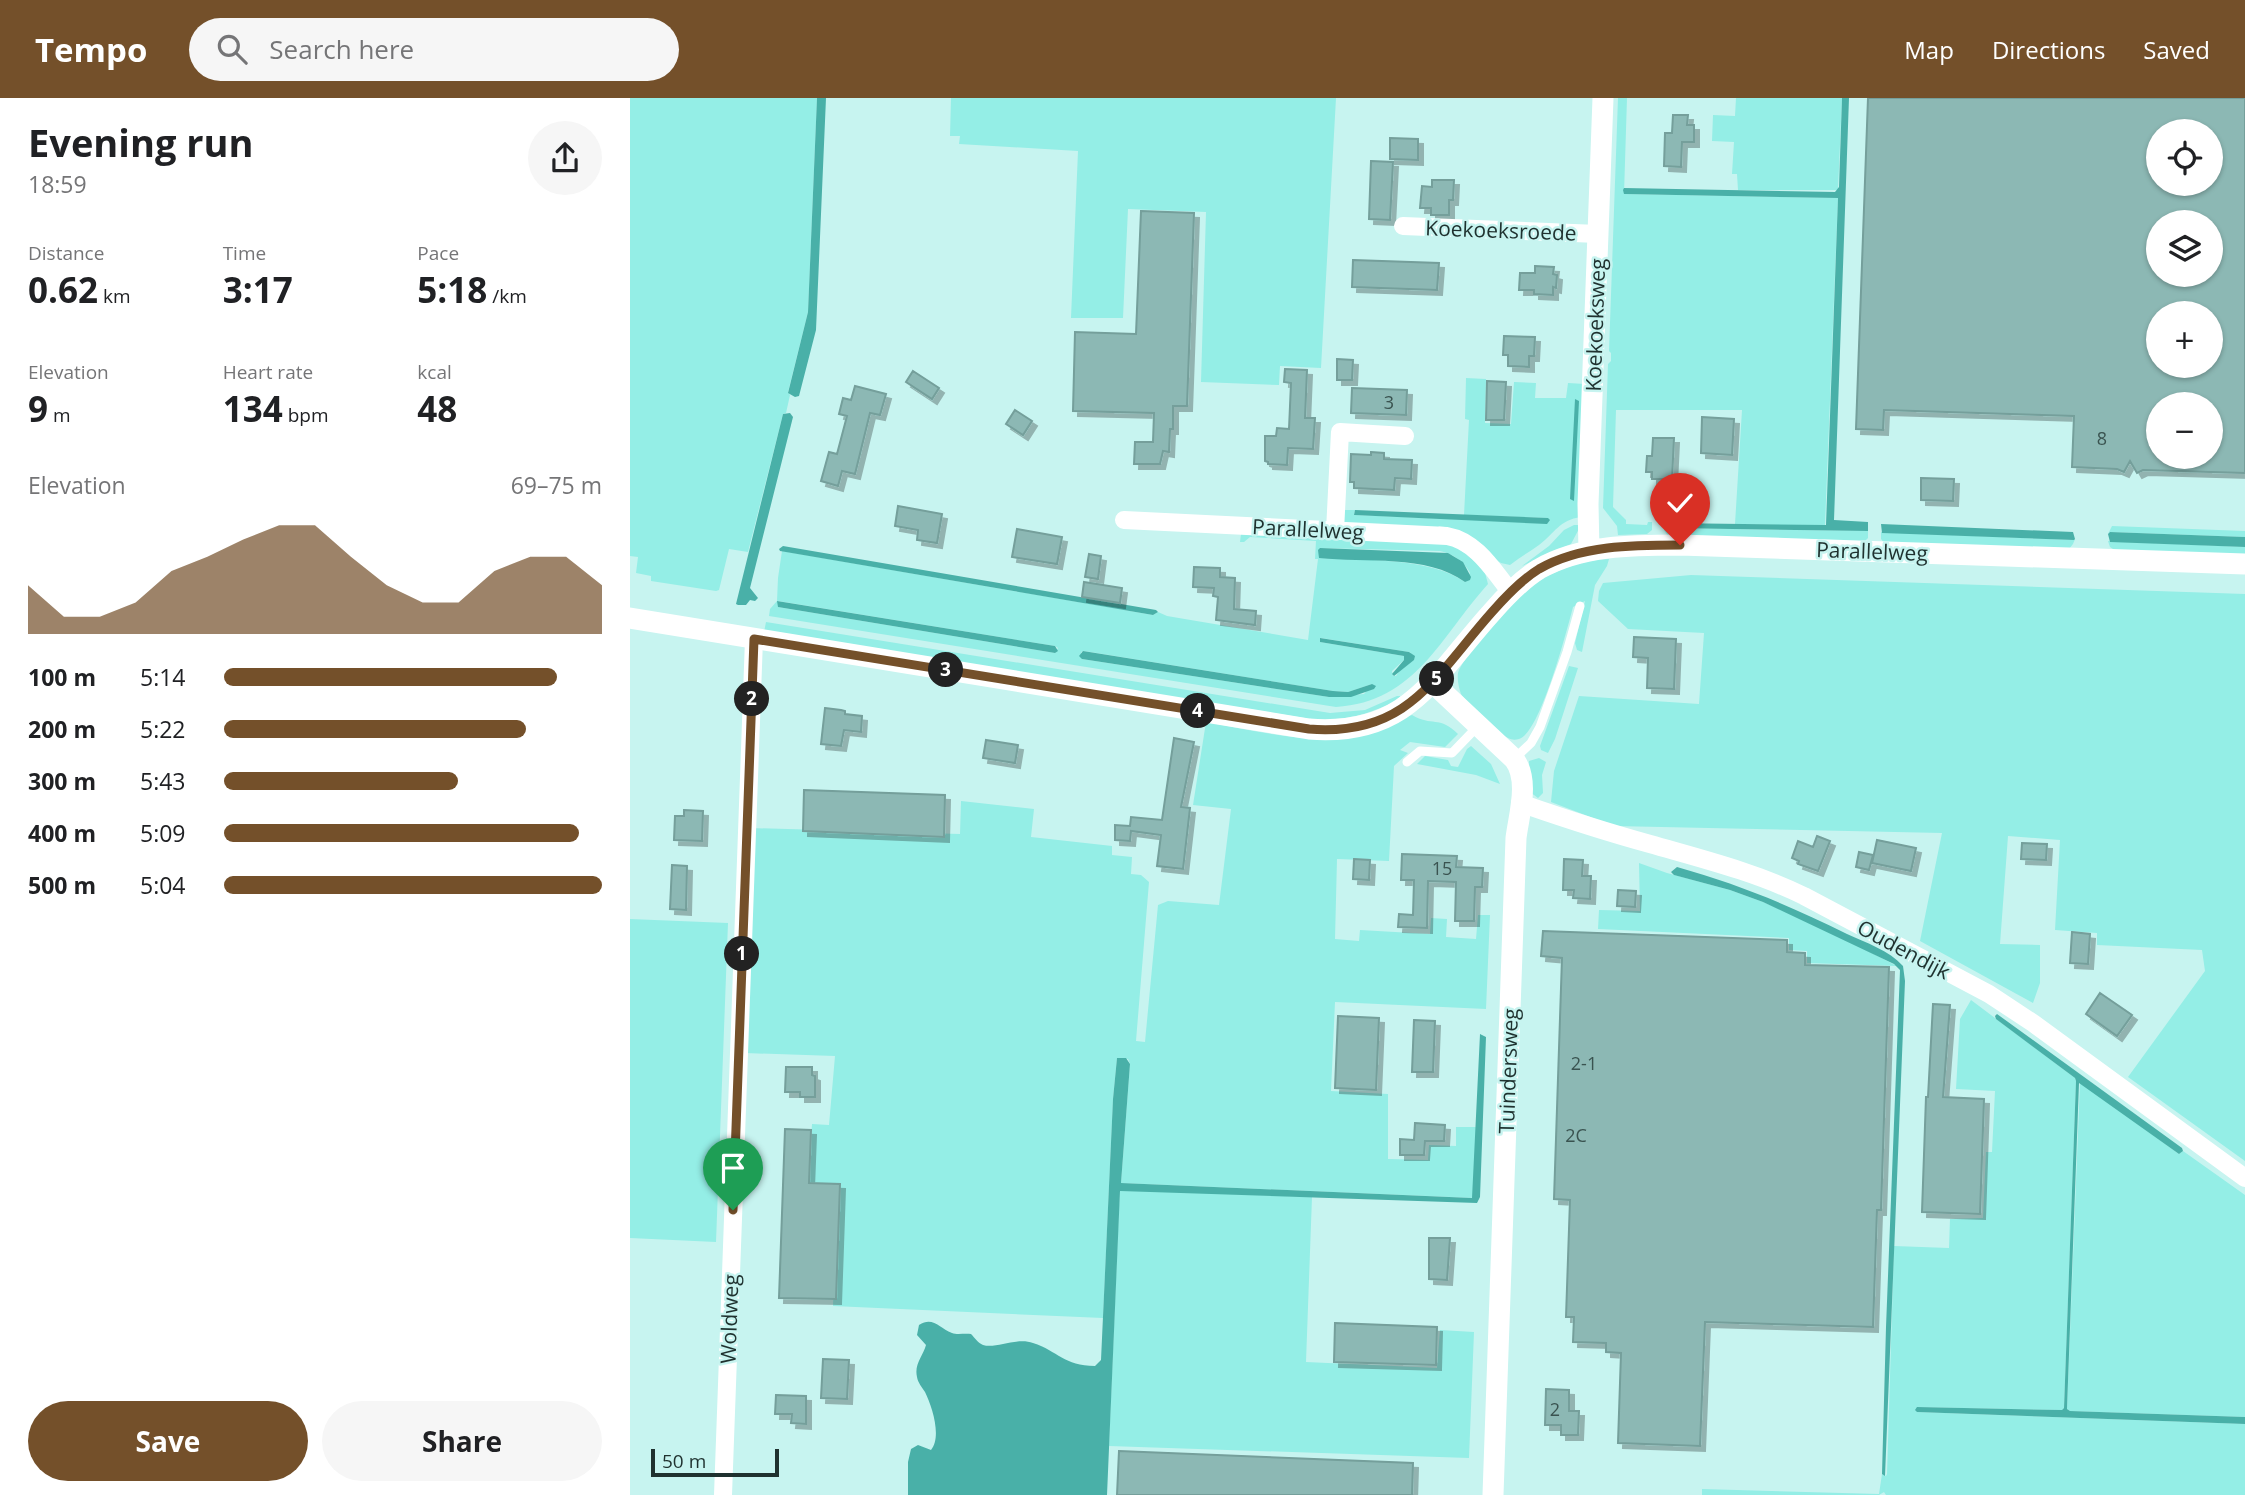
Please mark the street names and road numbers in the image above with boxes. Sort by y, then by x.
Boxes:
street label: Koekoeksroede [1425,213,1577,247]
street label: Koekoeksweg [1579,258,1611,392]
street label: Parallelweg [1251,512,1365,546]
street label: Parallelweg [1816,535,1928,567]
street label: Oudendijk [1853,913,1955,985]
street label: Tuindersweg [1492,1008,1524,1134]
street label: Woldweg [713,1274,745,1364]

